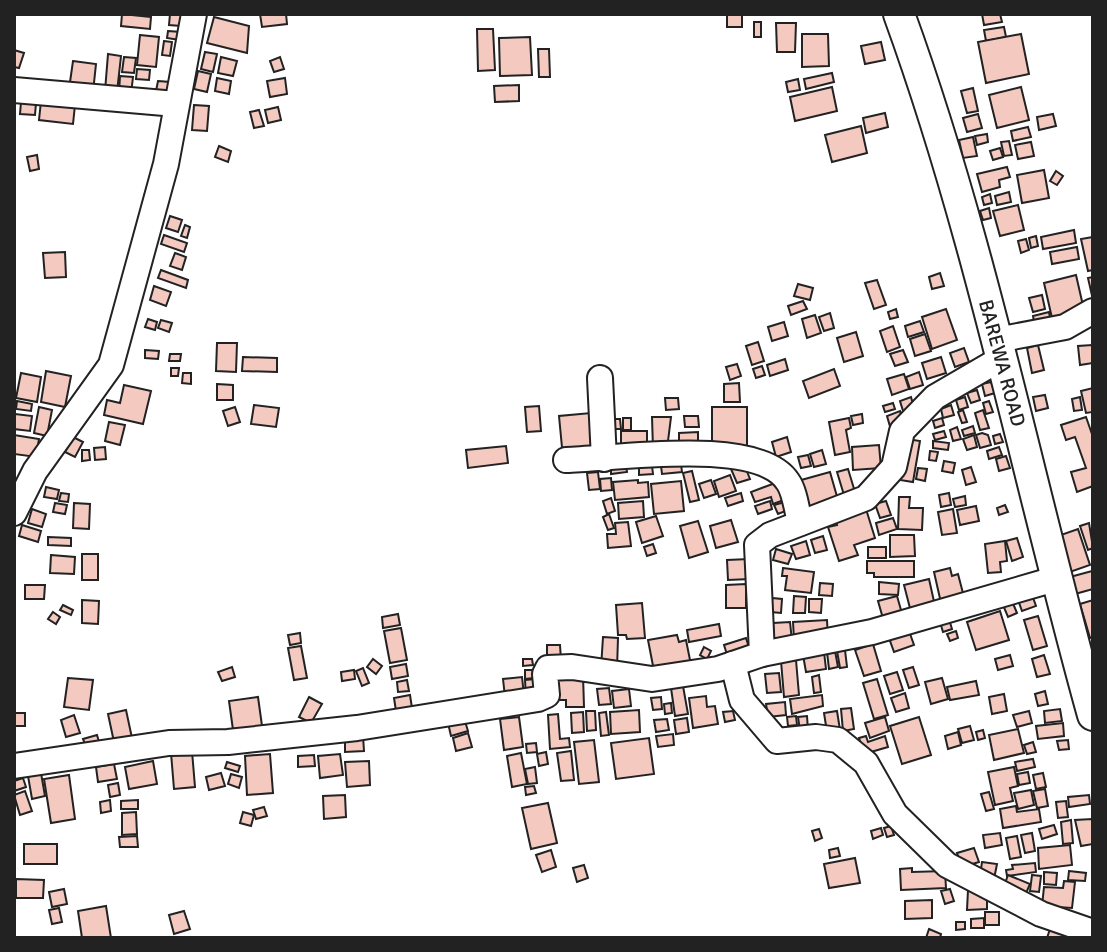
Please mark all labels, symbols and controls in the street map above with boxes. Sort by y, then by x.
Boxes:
street label: BAREWA ROAD [973,297,1031,429]

